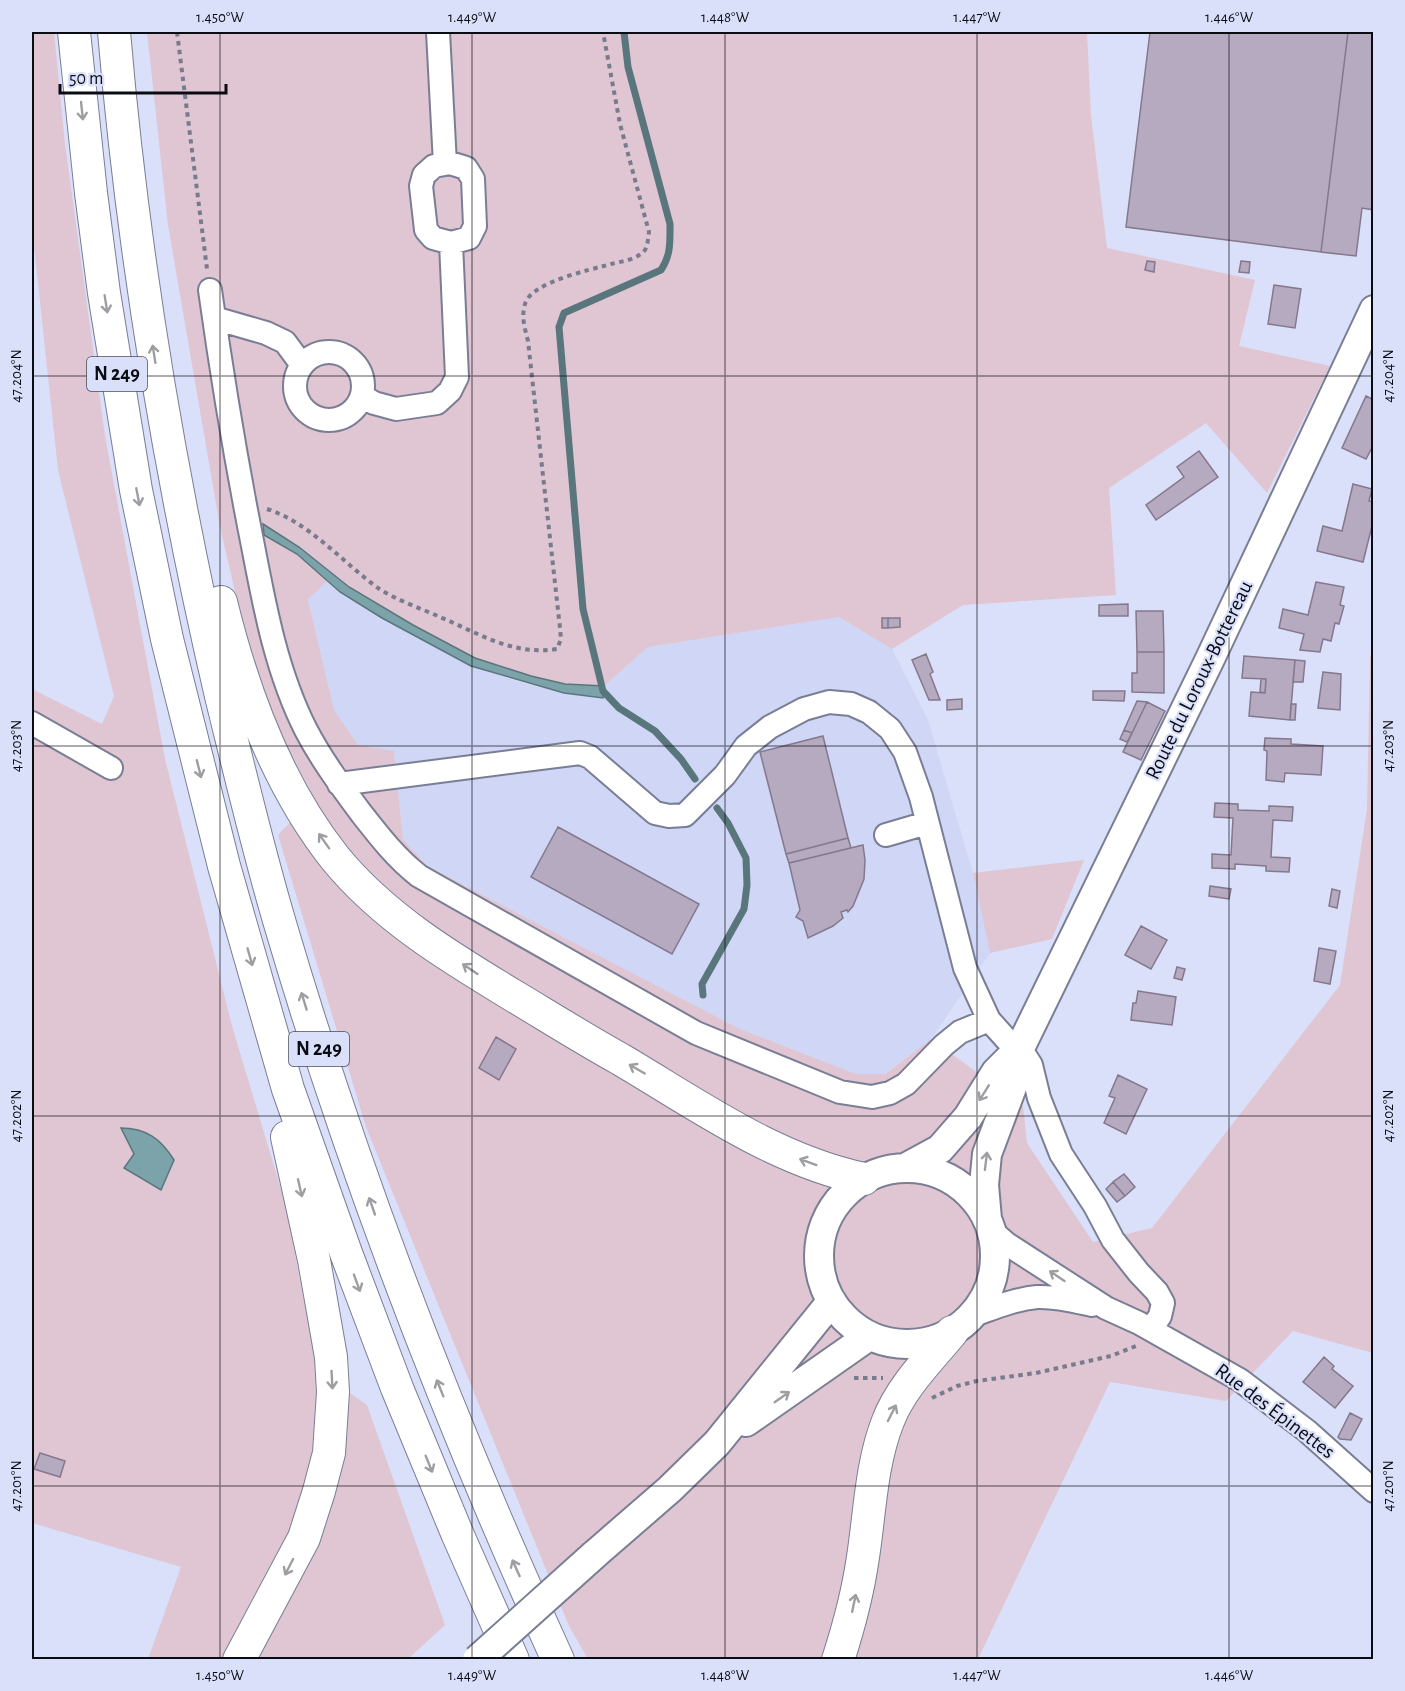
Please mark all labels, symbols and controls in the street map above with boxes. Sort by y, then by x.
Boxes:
text: 1.450°W [196,10,245,25]
text: 1.449°W [448,10,497,25]
text: 1.448°W [701,10,750,25]
text: 1.447°W [953,10,1001,25]
text: 1.446°W [1205,10,1254,25]
scale bar [60,57,226,95]
text: 50 m [69,70,103,88]
one-way arrow [77,100,88,120]
one-way arrow [101,294,112,314]
one-way arrow [148,344,159,364]
text: 47.204°N [9,349,24,403]
text: 47.204°N [1381,349,1396,403]
road number: N 249 [87,357,147,391]
one-way arrow [133,486,144,506]
street label: Route du Loroux-Bottereau [1142,577,1256,783]
text: 47.203°N [9,720,24,772]
text: 47.203°N [1381,720,1396,772]
one-way arrow [194,759,206,778]
one-way arrow [318,834,330,850]
one-way arrow [245,947,256,966]
one-way arrow [462,963,478,975]
one-way arrow [298,992,309,1011]
road number: N 249 [289,1032,349,1066]
one-way arrow [629,1063,646,1075]
one-way arrow [977,1084,989,1101]
text: 47.202°N [9,1089,24,1143]
text: 47.202°N [1381,1089,1396,1143]
one-way arrow [981,1152,992,1172]
one-way arrow [799,1156,817,1167]
one-way arrow [294,1178,306,1197]
one-way arrow [365,1197,376,1216]
one-way arrow [1049,1270,1066,1282]
one-way arrow [353,1273,364,1292]
street label: Rue des Épinettes [1211,1358,1340,1463]
one-way arrow [327,1369,338,1389]
one-way arrow [434,1380,445,1398]
one-way arrow [774,1391,790,1403]
one-way arrow [887,1404,899,1422]
one-way arrow [424,1454,435,1473]
text: 47.201°N [9,1460,24,1512]
text: 47.201°N [1381,1460,1396,1512]
one-way arrow [283,1558,294,1576]
one-way arrow [510,1559,521,1578]
one-way arrow [849,1594,860,1613]
text: 1.450°W [196,1668,245,1683]
text: 1.449°W [448,1668,497,1683]
text: 1.448°W [701,1668,750,1683]
text: 1.447°W [953,1668,1001,1683]
text: 1.446°W [1205,1668,1254,1683]

